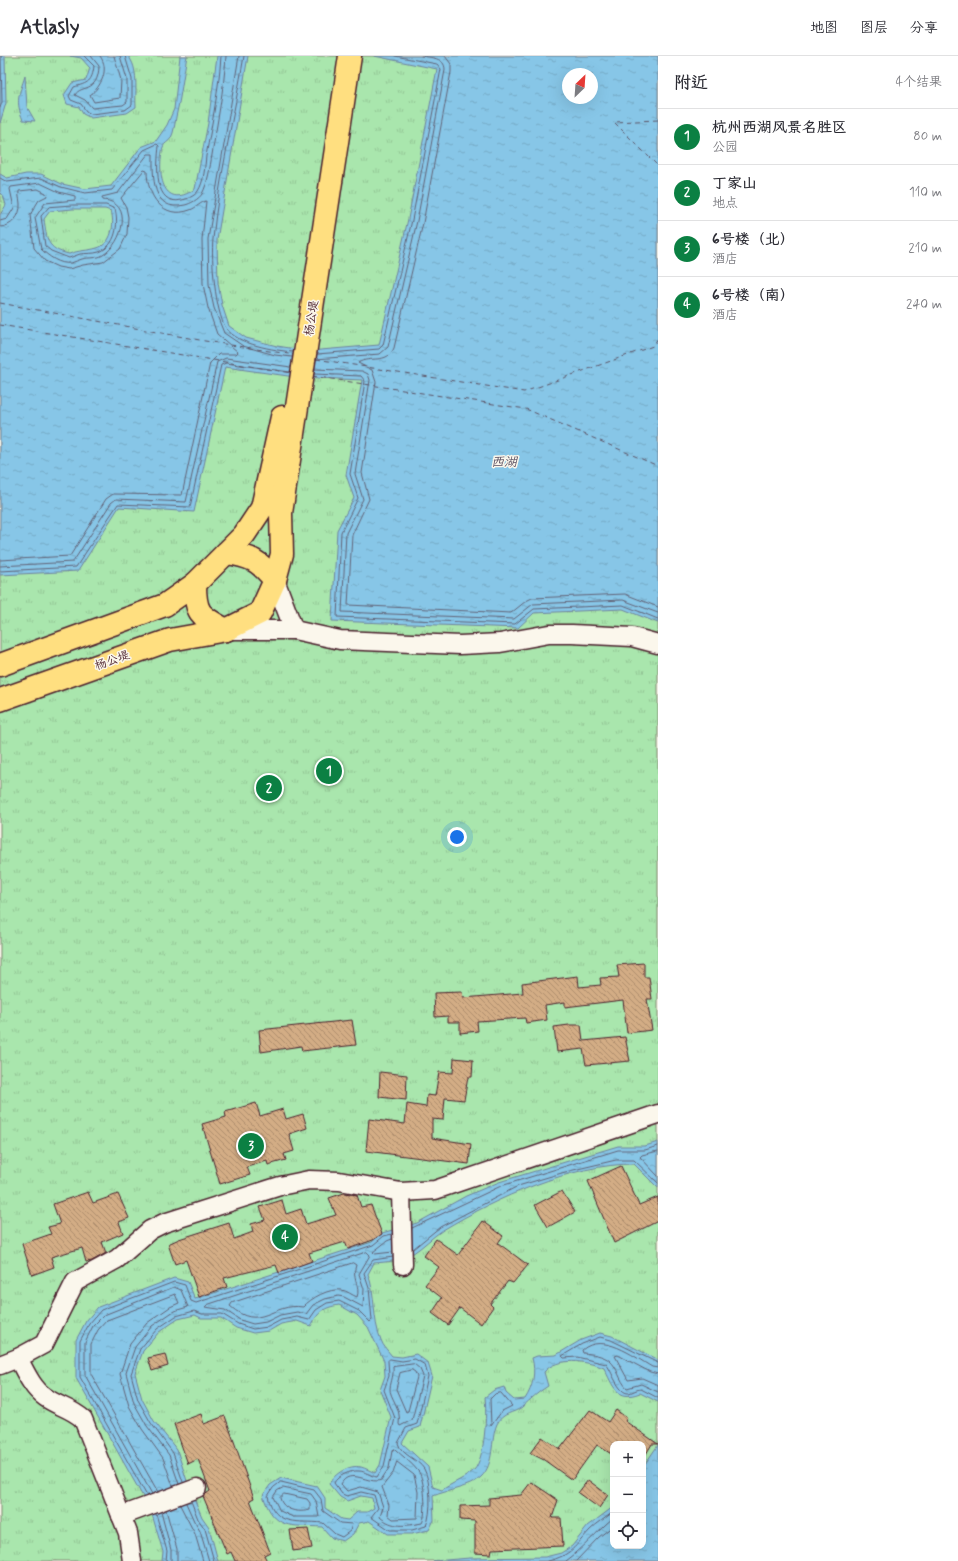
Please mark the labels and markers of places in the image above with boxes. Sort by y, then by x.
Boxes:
pin: 1 [316,756,342,786]
pin: 2 [256,773,282,803]
pin: 3 [238,1131,264,1161]
pin: 4 [272,1222,298,1252]

